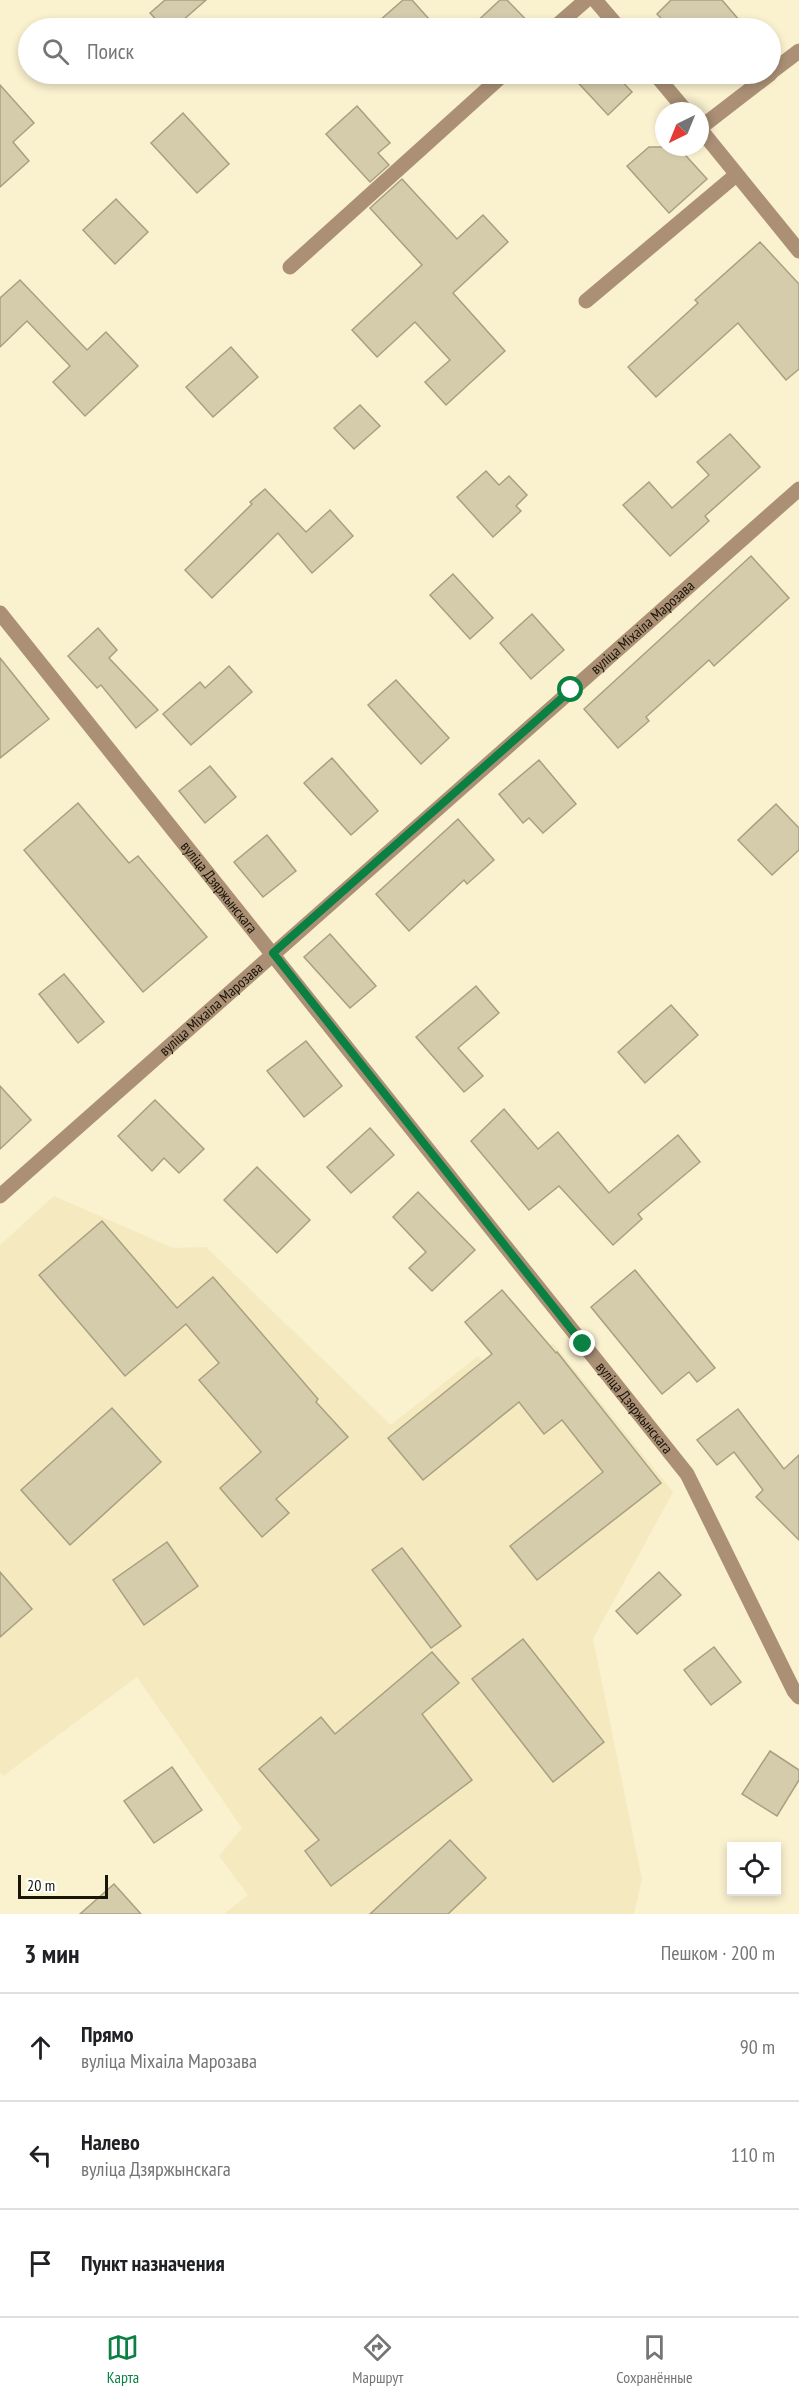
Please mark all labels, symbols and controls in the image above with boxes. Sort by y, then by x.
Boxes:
search box [18,18,781,84]
icon: search [39,35,72,68]
text: Поиск [87,37,134,65]
north arrow [655,102,709,156]
street label: вуліца Міхаіла Марозава [586,576,698,678]
route start [557,676,583,702]
street label: вуліца Дзяржынскага [177,837,262,937]
street label: вуліца Міхаіла Марозава [155,958,267,1060]
route end [569,1330,595,1356]
street label: вуліца Дзяржынскага [592,1358,677,1457]
map controls [727,1842,781,1896]
button: locate [727,1842,781,1896]
scale bar [18,1872,108,1900]
text: 20 m [27,1875,55,1895]
text: 3 мин [24,1937,79,1970]
text: Пешком · 200 m [661,1940,775,1966]
text: Прямо [81,2020,134,2048]
icon: ahead [24,2031,57,2064]
text: 90 m [740,2034,775,2060]
text: вуліца Міхаіла Марозава [81,2048,257,2074]
text: Налево [81,2128,140,2156]
icon: left [24,2139,57,2172]
text: 110 m [731,2142,775,2168]
text: вуліца Дзяржынскага [81,2156,231,2182]
icon: arrive [24,2247,57,2280]
text: Пункт назначения [81,2249,225,2277]
tab: Карта [106,2331,139,2387]
tab: Маршрут [352,2331,403,2387]
tab: Сохранённые [616,2331,693,2387]

